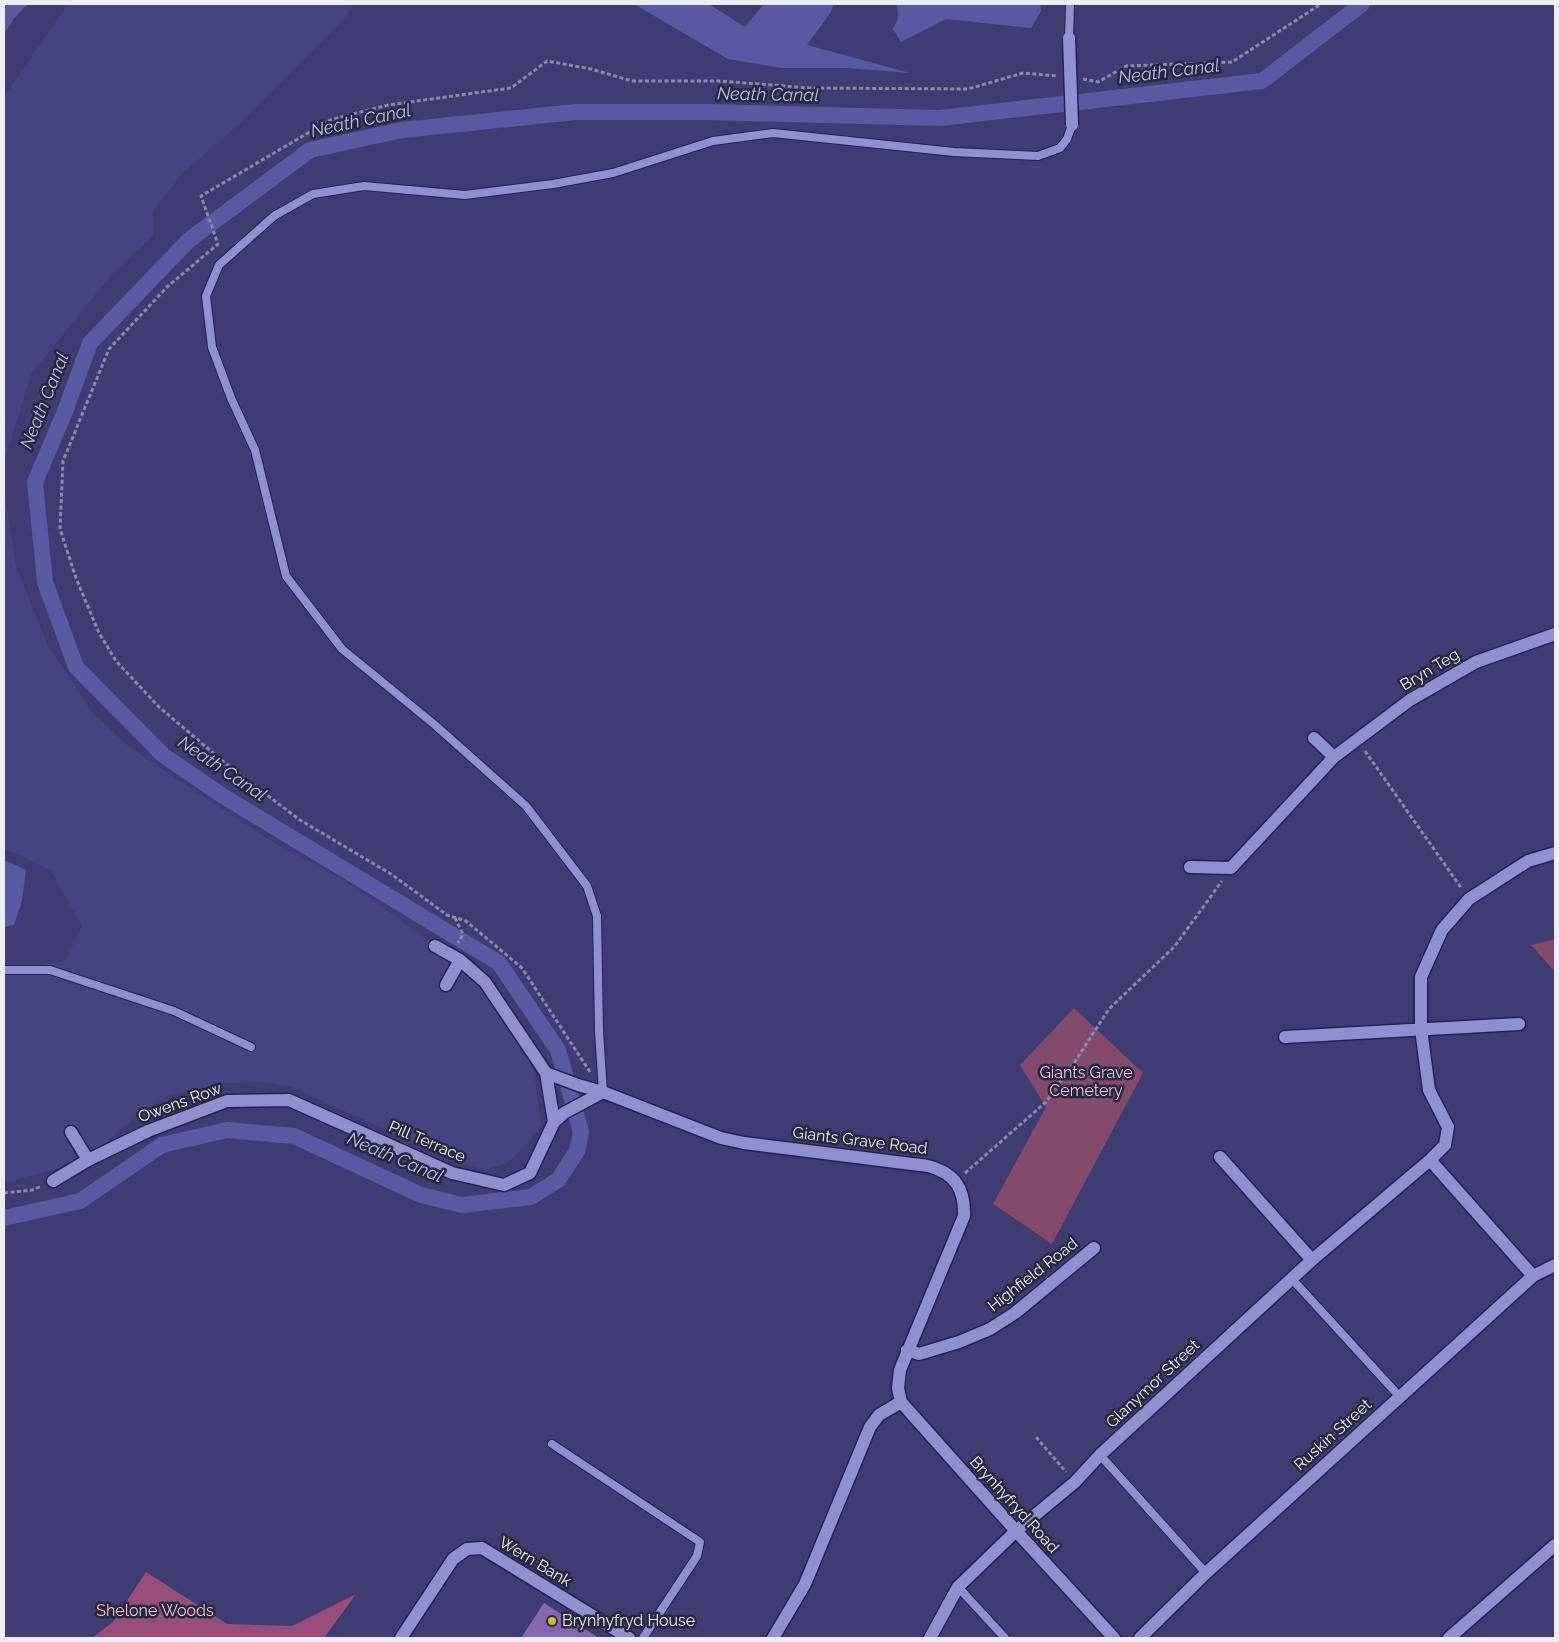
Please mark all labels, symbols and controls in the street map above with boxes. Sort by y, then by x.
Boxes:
water label: Neath Canal [1117,55,1221,89]
water label: Neath Canal [717,83,819,107]
water label: Neath Canal [309,100,413,142]
water label: Neath Canal [16,350,74,452]
street label: Bryn Teg [1397,645,1463,695]
water label: Neath Canal [174,732,270,806]
park label: Giants Grave Cemetery [1039,1063,1133,1101]
street label: Owens Row [136,1079,224,1127]
street label: Pill Terrace [386,1117,468,1167]
street label: Giants Grave Road [792,1123,928,1159]
water label: Neath Canal [344,1128,446,1188]
street label: Highfield Road [984,1234,1082,1316]
street label: Glanymor Street [1102,1336,1204,1432]
street label: Ruskin Street [1290,1395,1376,1475]
street label: Brynhyfryd Road [965,1453,1063,1557]
street label: Wern Bank [495,1533,575,1591]
park label: Shelone Woods [96,1601,214,1621]
place label: Brynhyfryd House [562,1611,695,1631]
marker: Brynhyfryd House [546,1615,558,1627]

